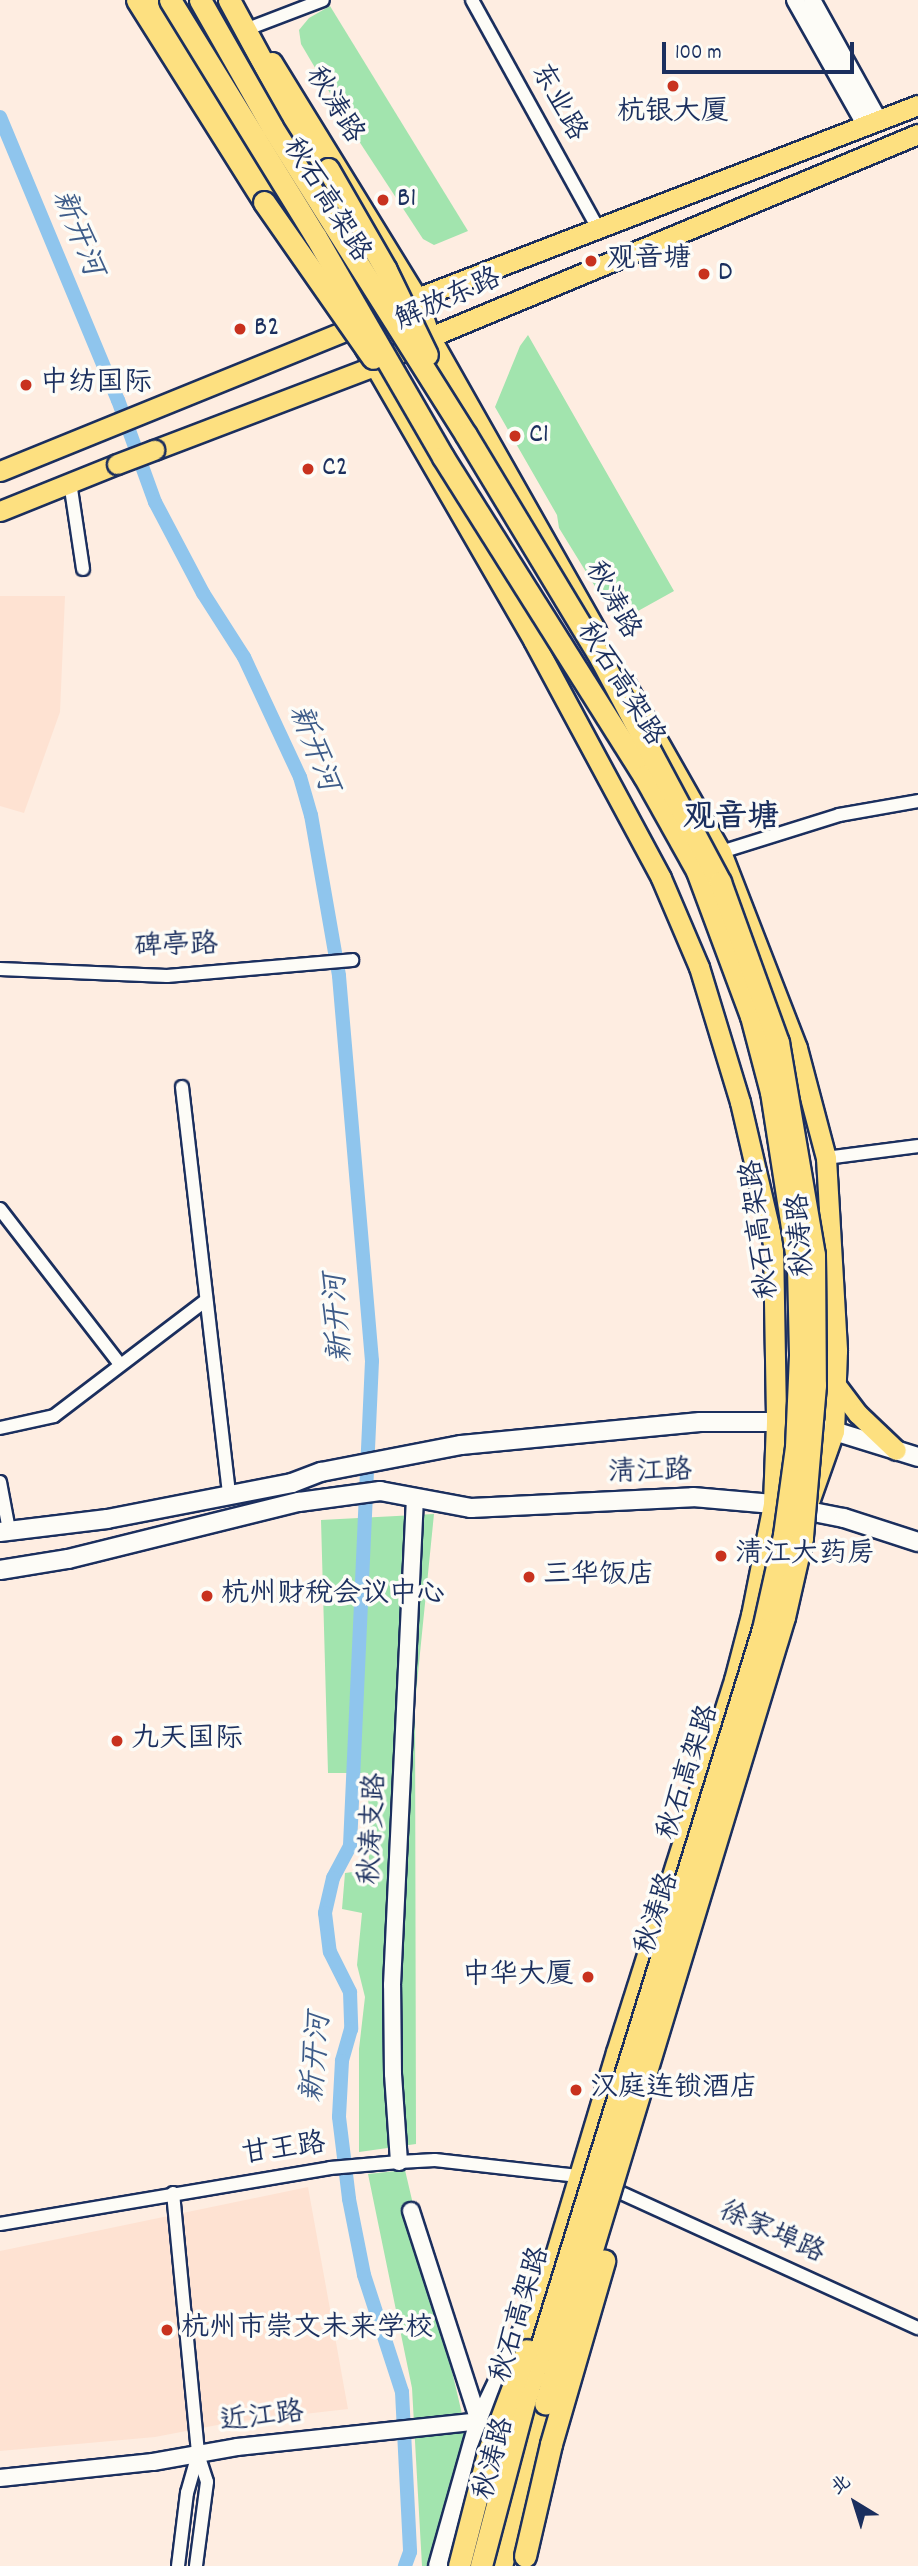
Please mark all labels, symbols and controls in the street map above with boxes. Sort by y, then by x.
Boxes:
scale bar [666,28,858,72]
text: 100 m [675,39,722,69]
street label: 东业路 [522,58,592,148]
street label: 秋涛路 [296,61,370,151]
marker: 杭银大厦 [665,78,681,94]
place label: 杭银大厦 [617,97,729,131]
street label: 秋石高架路 [274,133,376,269]
place label: B1 [397,183,416,217]
water label: 新开河 [41,186,109,282]
marker: B1 [375,192,391,208]
place label: 观音塘 [607,244,691,278]
marker: 观音塘 [581,251,601,271]
place label: D [718,257,732,291]
street label: 解放东路 [391,263,507,339]
marker: D [696,266,712,282]
place label: B2 [254,312,280,346]
marker: B2 [232,321,248,337]
place label: 中纺国际 [40,368,152,402]
marker: 中纺国际 [18,377,34,393]
place label: C1 [529,419,549,453]
marker: C1 [507,428,523,444]
place label: C2 [322,452,348,486]
marker: C2 [300,461,316,477]
street label: 秋涛路 [576,556,646,646]
street label: 秋石高架路 [568,617,670,753]
water label: 新开河 [278,701,344,797]
district label: 观音塘 [683,801,779,839]
street label: 碑亭路 [133,930,219,966]
street label: 秋石高架路 [737,1157,787,1301]
street label: 秋涛路 [783,1192,823,1278]
water label: 新开河 [320,1272,362,1364]
street label: 清江路 [607,1456,693,1492]
place label: 清江大药房 [735,1539,875,1573]
marker: 清江大药房 [713,1548,729,1564]
place label: 三华饭店 [543,1560,655,1594]
marker: 三华饭店 [521,1569,537,1585]
place label: 杭州财税会议中心 [221,1579,445,1613]
marker: 杭州财税会议中心 [199,1588,215,1604]
street label: 秋石高架路 [652,1701,728,1845]
place label: 九天国际 [131,1724,243,1758]
marker: 九天国际 [109,1733,125,1749]
street label: 秋涛支路 [355,1772,395,1886]
street label: 秋涛路 [630,1869,688,1959]
place label: 中华大厦 [462,1960,574,1994]
marker: 中华大厦 [580,1969,596,1985]
water label: 新开河 [297,2012,341,2104]
place label: 汉庭连锁酒店 [590,2073,758,2107]
marker: 汉庭连锁酒店 [568,2082,584,2098]
street label: 甘王路 [240,2129,328,2173]
street label: 徐家埠路 [713,2196,829,2272]
street label: 秋石高架路 [485,2243,559,2387]
place label: 杭州市崇文未来学校 [181,2313,433,2347]
marker: 杭州市崇文未来学校 [159,2322,175,2338]
street label: 近江路 [218,2397,306,2441]
street label: 秋涛路 [469,2414,523,2504]
north arrow [820,2468,890,2538]
text: 北 [826,2470,858,2503]

